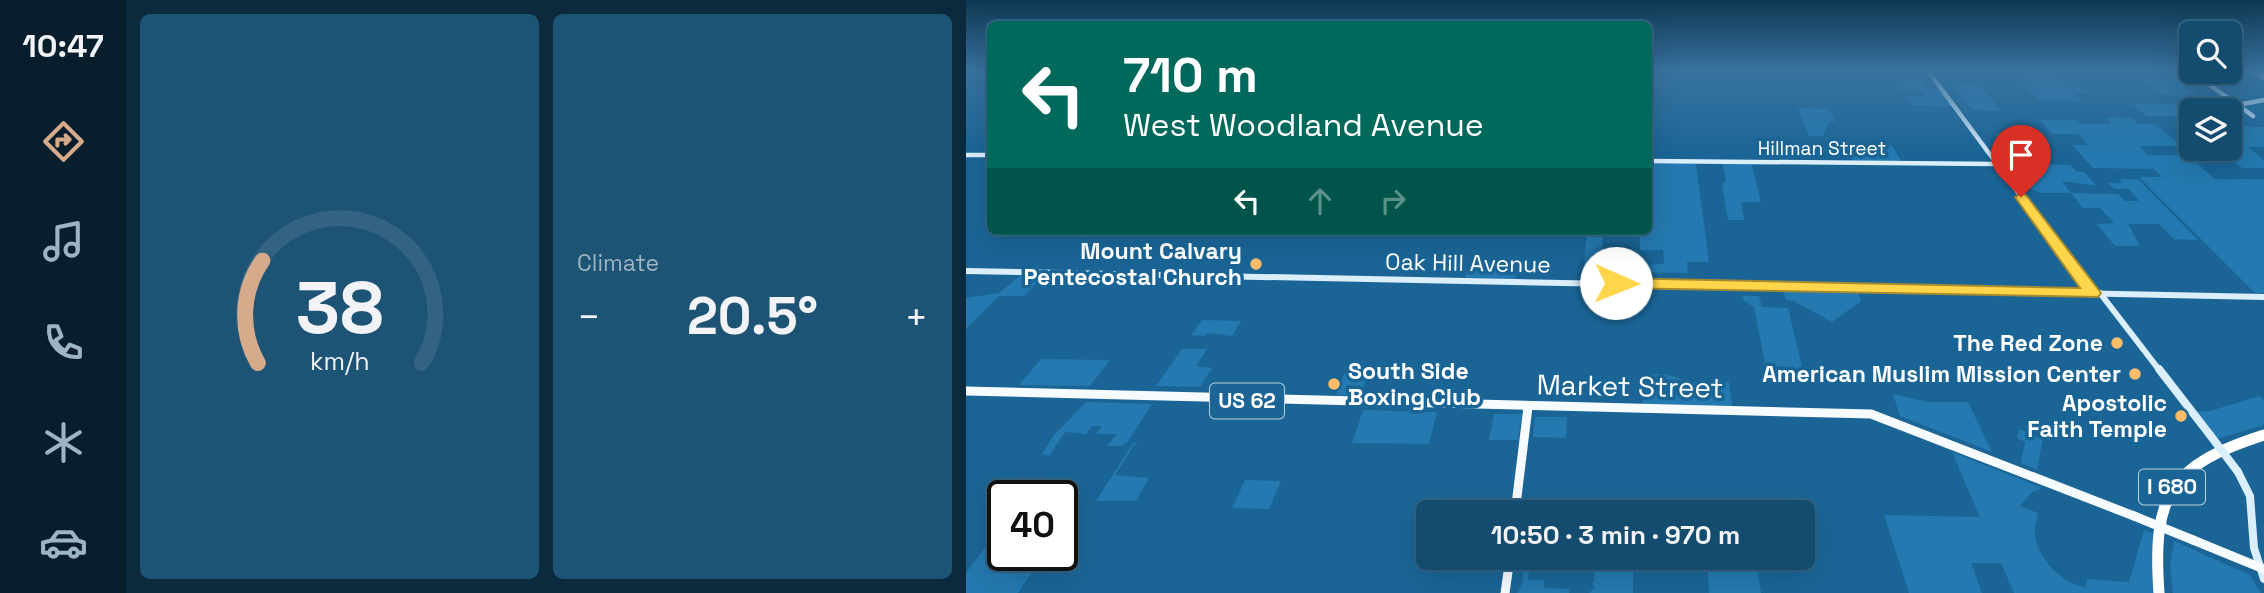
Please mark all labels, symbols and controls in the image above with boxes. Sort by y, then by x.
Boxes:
map controls [2179,21,2242,161]
button: search [2179,21,2242,84]
text: 10:47 [22,26,104,66]
text: 710 m [1123,44,1258,106]
icon: left [1008,49,1099,140]
button: layers [2179,98,2242,161]
text: West Woodland Avenue [1123,105,1484,145]
icon: directions [39,117,88,166]
pin [1991,125,2051,197]
street label: Hillman Street [1758,136,1886,161]
icon: arrive [2002,136,2040,174]
icon: left [1228,182,1266,220]
icon: ahead [1301,182,1339,220]
icon: right [1374,182,1412,220]
icon: music [39,217,88,266]
place label: Mount Calvary Pentecostal Church [1024,236,1242,292]
position arrow [1579,246,1653,320]
street label: Oak Hill Avenue [1385,247,1551,279]
text: Climate [577,248,659,278]
marker: Mount Calvary Pentecostal Church [1248,256,1264,272]
text: 38 [296,261,383,354]
text: 20.5° [687,283,818,349]
text: − [577,293,601,341]
text: + [904,293,928,341]
icon: phone [39,318,88,367]
place label: The Red Zone [1953,328,2103,358]
marker: The Red Zone [2109,335,2125,351]
text: km/h [310,344,369,376]
place label: South Side Boxing Club [1348,356,1481,412]
place label: American Muslim Mission Center [1762,359,2121,389]
street label: Market Street [1536,366,1724,406]
marker: American Muslim Mission Center [2127,366,2143,382]
marker: South Side Boxing Club [1326,376,1342,392]
road number: US 62 [1210,384,1284,418]
place label: Apostolic Faith Temple [2027,388,2167,444]
marker: Apostolic Faith Temple [2173,408,2189,424]
icon: climate [39,418,88,467]
road number: I 680 [2139,470,2205,504]
speed limit sign: 40 [987,480,1078,571]
icon: car [39,518,88,567]
text: 10:50 · 3 min · 970 m [1491,518,1740,552]

